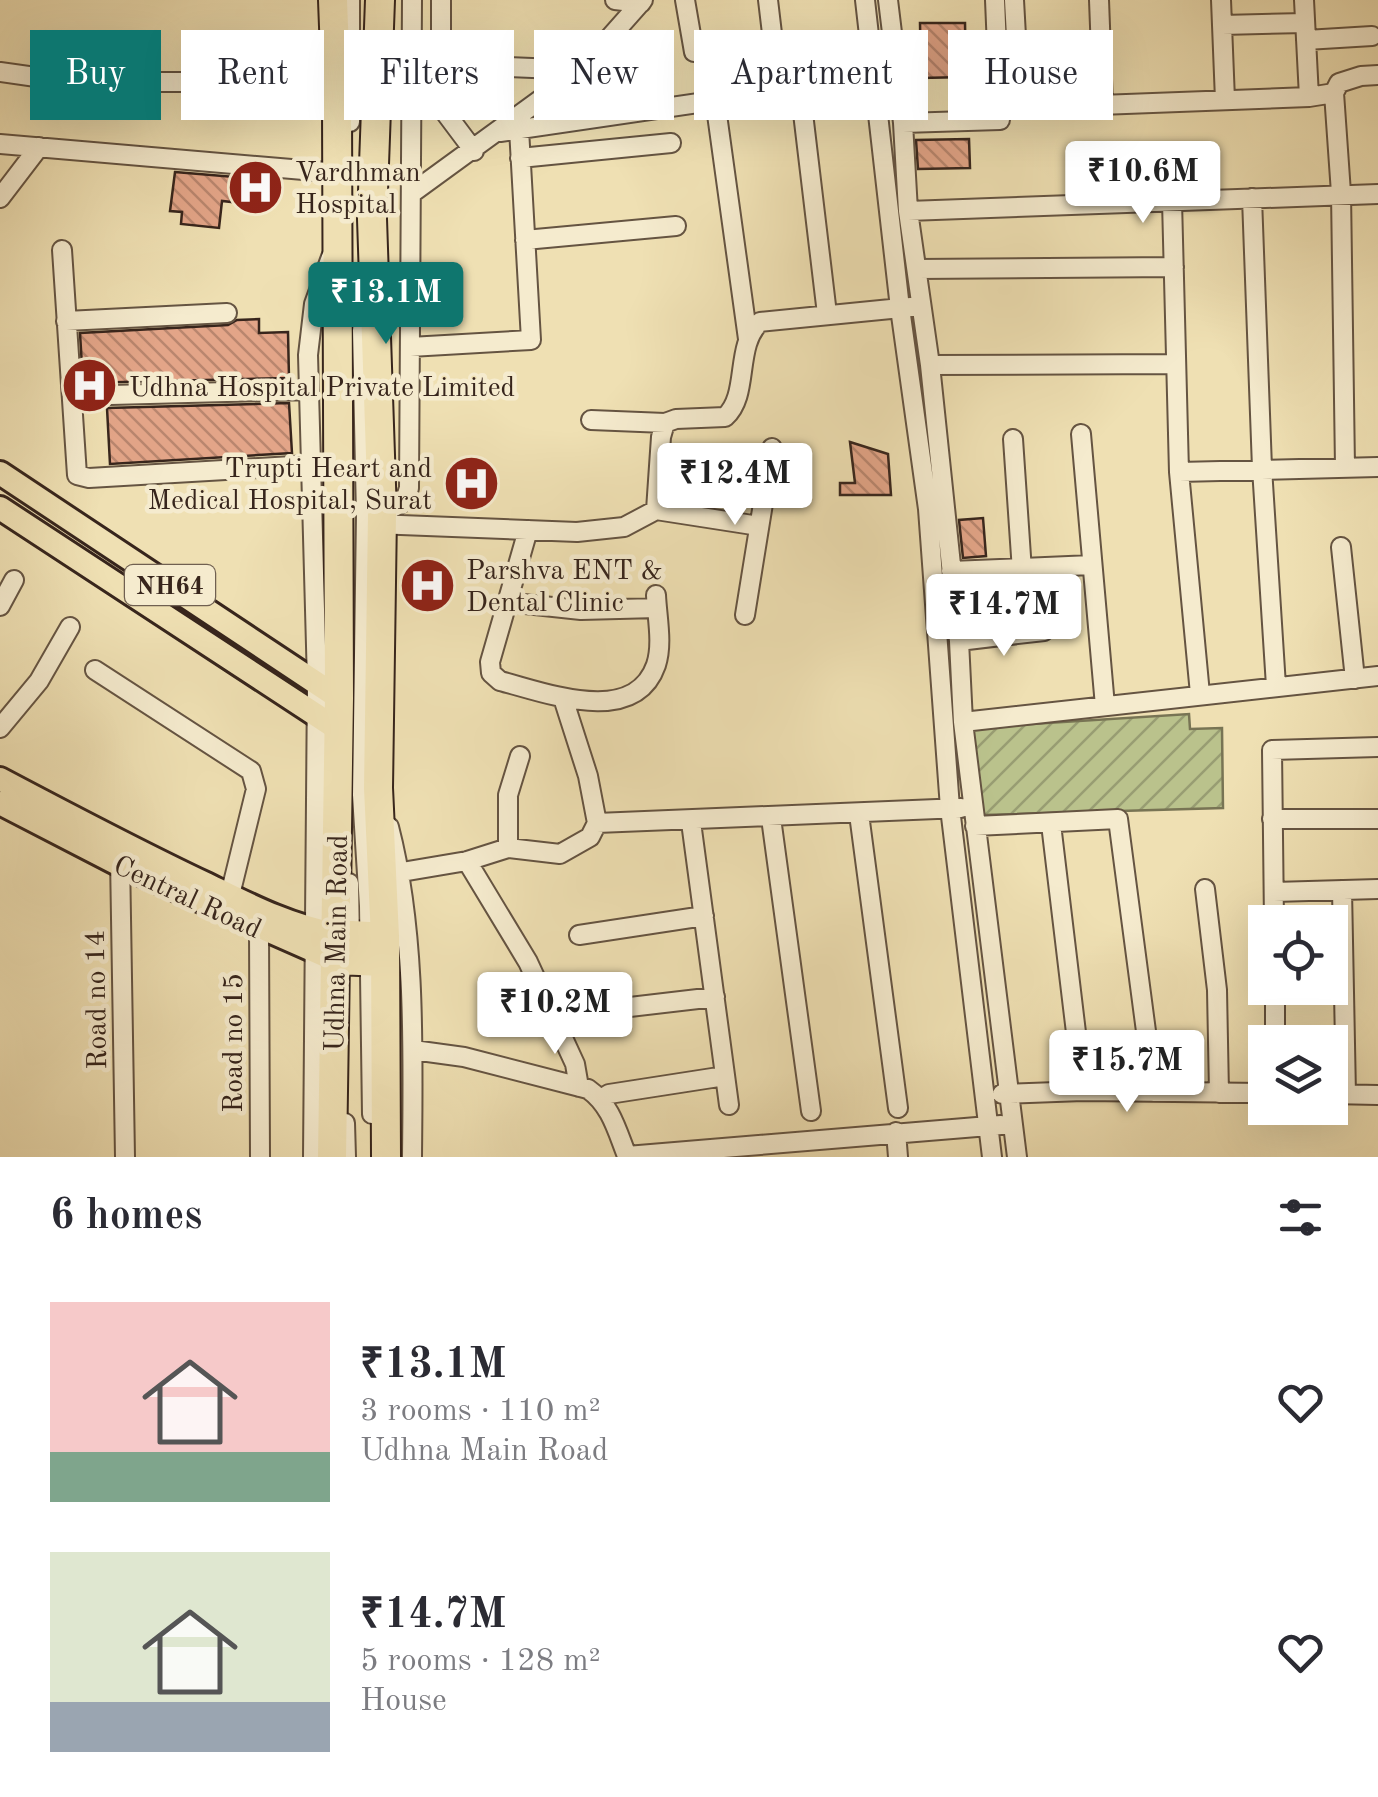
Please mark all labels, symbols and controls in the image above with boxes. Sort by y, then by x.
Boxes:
chip: Buy [30,30,161,120]
chip: Rent [181,30,324,120]
chip: Filters [344,30,514,120]
chip: New [534,30,674,120]
chip: Apartment [694,30,928,120]
chip: House [948,30,1113,120]
pin: ₹10.6M [1062,141,1224,226]
hospital icon: Vardhman Hospital [226,157,286,217]
text: ₹10.6M [1087,157,1199,189]
place label: Vardhman Hospital [295,160,421,220]
pin: ₹13.1M [305,262,467,347]
text: ₹13.1M [330,278,442,310]
hospital icon: Udhna Hospital Private Limited [60,356,120,416]
place label: Udhna Hospital Private Limited [129,375,515,403]
pin: ₹12.4M [654,443,816,528]
hospital icon: Trupti Heart and Medical Hospital, Surat [441,453,501,513]
place label: Trupti Heart and Medical Hospital, Surat [148,456,432,516]
text: ₹12.4M [679,459,791,491]
hospital icon: Parshva ENT & Dental Clinic [397,555,457,615]
place label: Parshva ENT & Dental Clinic [466,558,663,618]
road number: NH64 [125,565,215,605]
pin: ₹14.7M [923,574,1085,659]
text: ₹14.7M [948,590,1060,622]
street label: Udhna Main Road [322,834,354,1052]
street label: Central Road [108,852,265,945]
map controls [1248,905,1348,1125]
button: locate [1248,905,1348,1005]
street label: Road no 14 [83,930,113,1070]
pin: ₹10.2M [474,972,636,1057]
street label: Road no 15 [221,973,249,1113]
text: ₹10.2M [499,988,611,1020]
button: layers [1248,1025,1348,1125]
pin: ₹15.7M [1046,1030,1208,1115]
text: ₹15.7M [1071,1046,1183,1078]
icon: filters [1273,1190,1328,1245]
text: 6 homes [50,1196,202,1238]
icon: home [130,1342,250,1462]
text: ₹13.1M [360,1345,506,1387]
icon: heart [1273,1375,1328,1430]
text: 3 rooms · 110 m² [360,1396,601,1428]
text: Udhna Main Road [360,1436,608,1468]
icon: home [130,1592,250,1712]
text: ₹14.7M [360,1595,506,1637]
icon: heart [1273,1625,1328,1680]
text: 5 rooms · 128 m² [360,1646,601,1678]
text: House [360,1686,447,1718]

